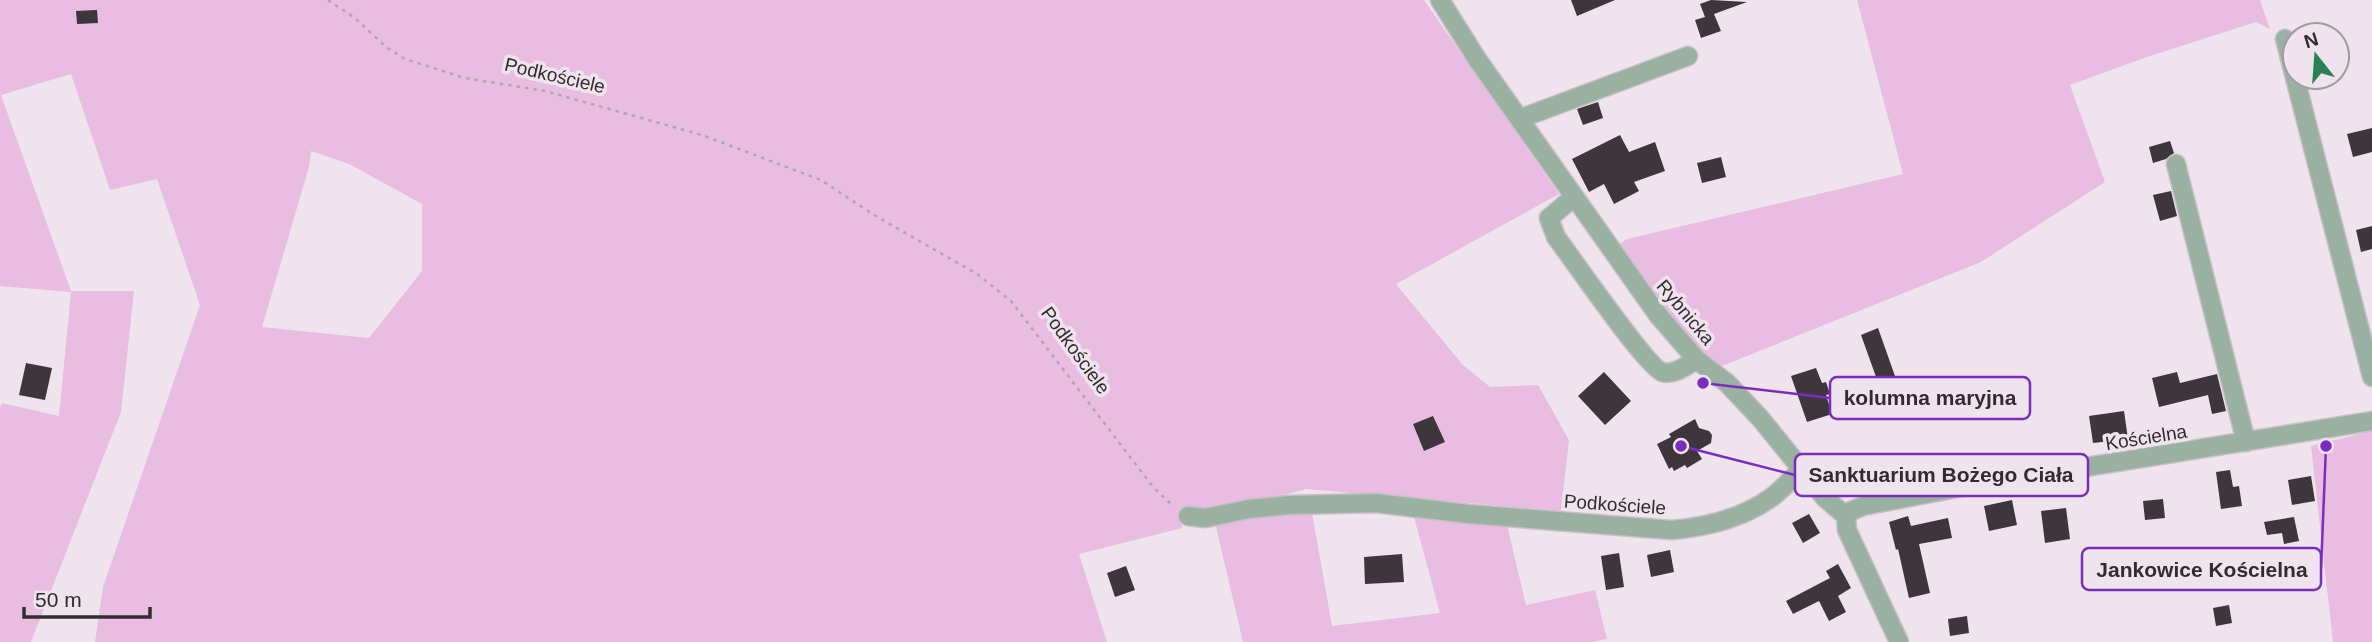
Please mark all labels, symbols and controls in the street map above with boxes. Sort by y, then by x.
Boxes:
north arrow [2281,21,2351,91]
text: N [2302,28,2321,52]
street label: Podkościele [503,54,607,97]
street label: Rybnicka [1652,276,1719,349]
street label: Podkościele [1037,303,1114,398]
callout: kolumna maryjna [1830,377,2030,419]
text: kolumna maryjna [1844,386,2017,409]
street label: Kościelna [2104,421,2189,454]
callout: Sanktuarium Bożego Ciała [1795,454,2088,496]
text: Sanktuarium Bożego Ciała [1809,463,2074,486]
street label: Podkościele [1563,490,1667,519]
callout: Jankowice Kościelna [2082,548,2321,590]
text: Jankowice Kościelna [2096,558,2308,581]
scale bar [24,576,150,620]
text: 50 m [35,588,82,611]

